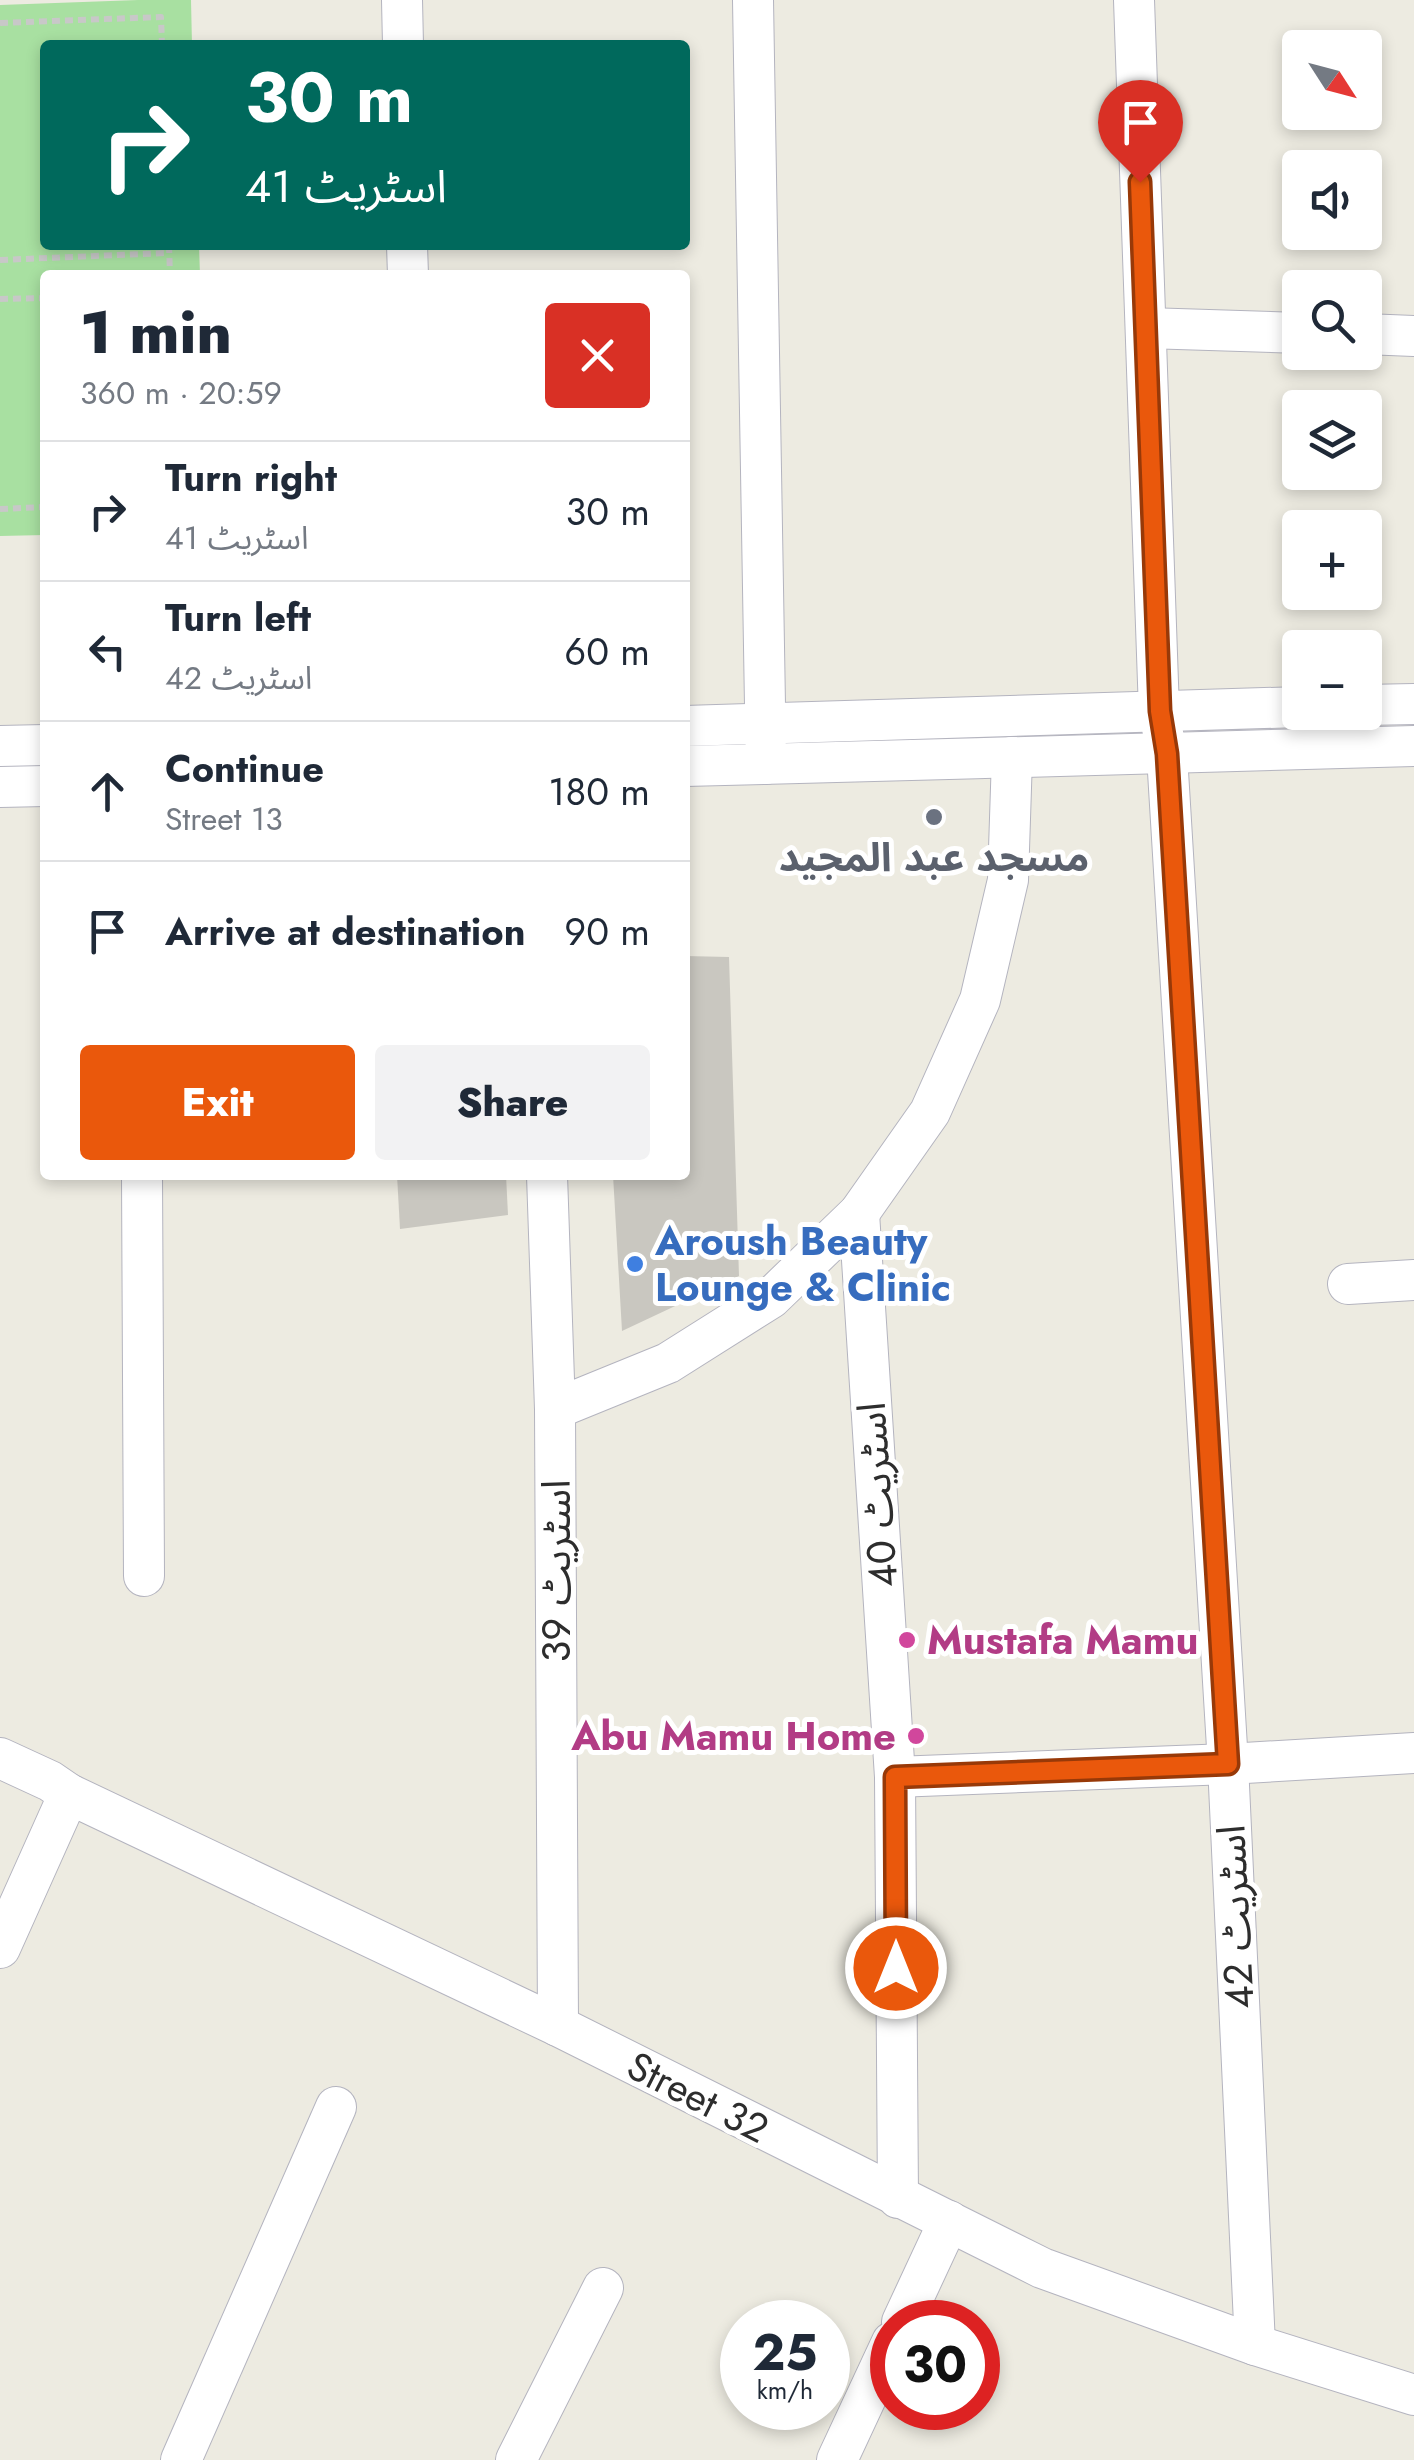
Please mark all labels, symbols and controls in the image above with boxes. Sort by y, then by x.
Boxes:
north arrow [1282,30,1382,130]
map controls [1282,30,1382,730]
text: 30 m [245,47,413,148]
icon: right [80,80,210,210]
pin [1098,80,1183,183]
icon: arrive [1113,95,1168,150]
button: sound [1282,150,1382,250]
text: اسٹریٹ 41 [245,154,447,219]
button: search [1282,270,1382,370]
text: 1 min [80,289,232,376]
button: close [545,303,650,408]
text: 360 m · 20:59 [80,370,282,416]
button: layers [1282,390,1382,490]
text: Turn right [165,450,337,505]
icon: right [80,484,135,539]
text: 30 m [565,484,650,539]
button: + [1282,510,1382,610]
text: اسٹریٹ 41 [165,515,309,561]
text: Turn left [165,590,311,645]
icon: left [80,624,135,679]
text: 60 m [564,624,650,679]
button: − [1282,630,1382,730]
text: اسٹریٹ 42 [165,655,312,701]
text: Continue [165,741,324,796]
icon: ahead [80,764,135,819]
text: 180 m [548,764,650,819]
text: Street 13 [165,796,283,842]
marker: مسجد عبد المجید [923,806,945,828]
place label: مسجد عبد المجید [779,828,1089,886]
icon: arrive [80,904,135,959]
text: Arrive at destination [165,904,526,959]
text: 90 m [564,904,650,959]
button: Exit [80,1045,355,1160]
button: Share [375,1045,650,1160]
place label: Aroush Beauty Lounge & Clinic [654,1212,951,1316]
marker: Aroush Beauty Lounge & Clinic [624,1253,646,1275]
street label: اسٹریٹ 40 [842,1400,912,1590]
street label: اسٹریٹ 39 [527,1479,585,1663]
place label: Mustafa Mamu [927,1611,1198,1669]
marker: Mustafa Mamu [896,1629,918,1651]
place label: Abu Mamu Home [570,1707,896,1765]
marker: Abu Mamu Home [905,1725,927,1747]
street label: اسٹریٹ 42 [1201,1823,1269,2011]
position arrow [844,1916,948,2020]
street label: Street 32 [617,2037,779,2157]
speed limit sign: 30 [870,2300,1000,2430]
text: 25 [752,2316,818,2389]
text: km/h [757,2372,813,2408]

